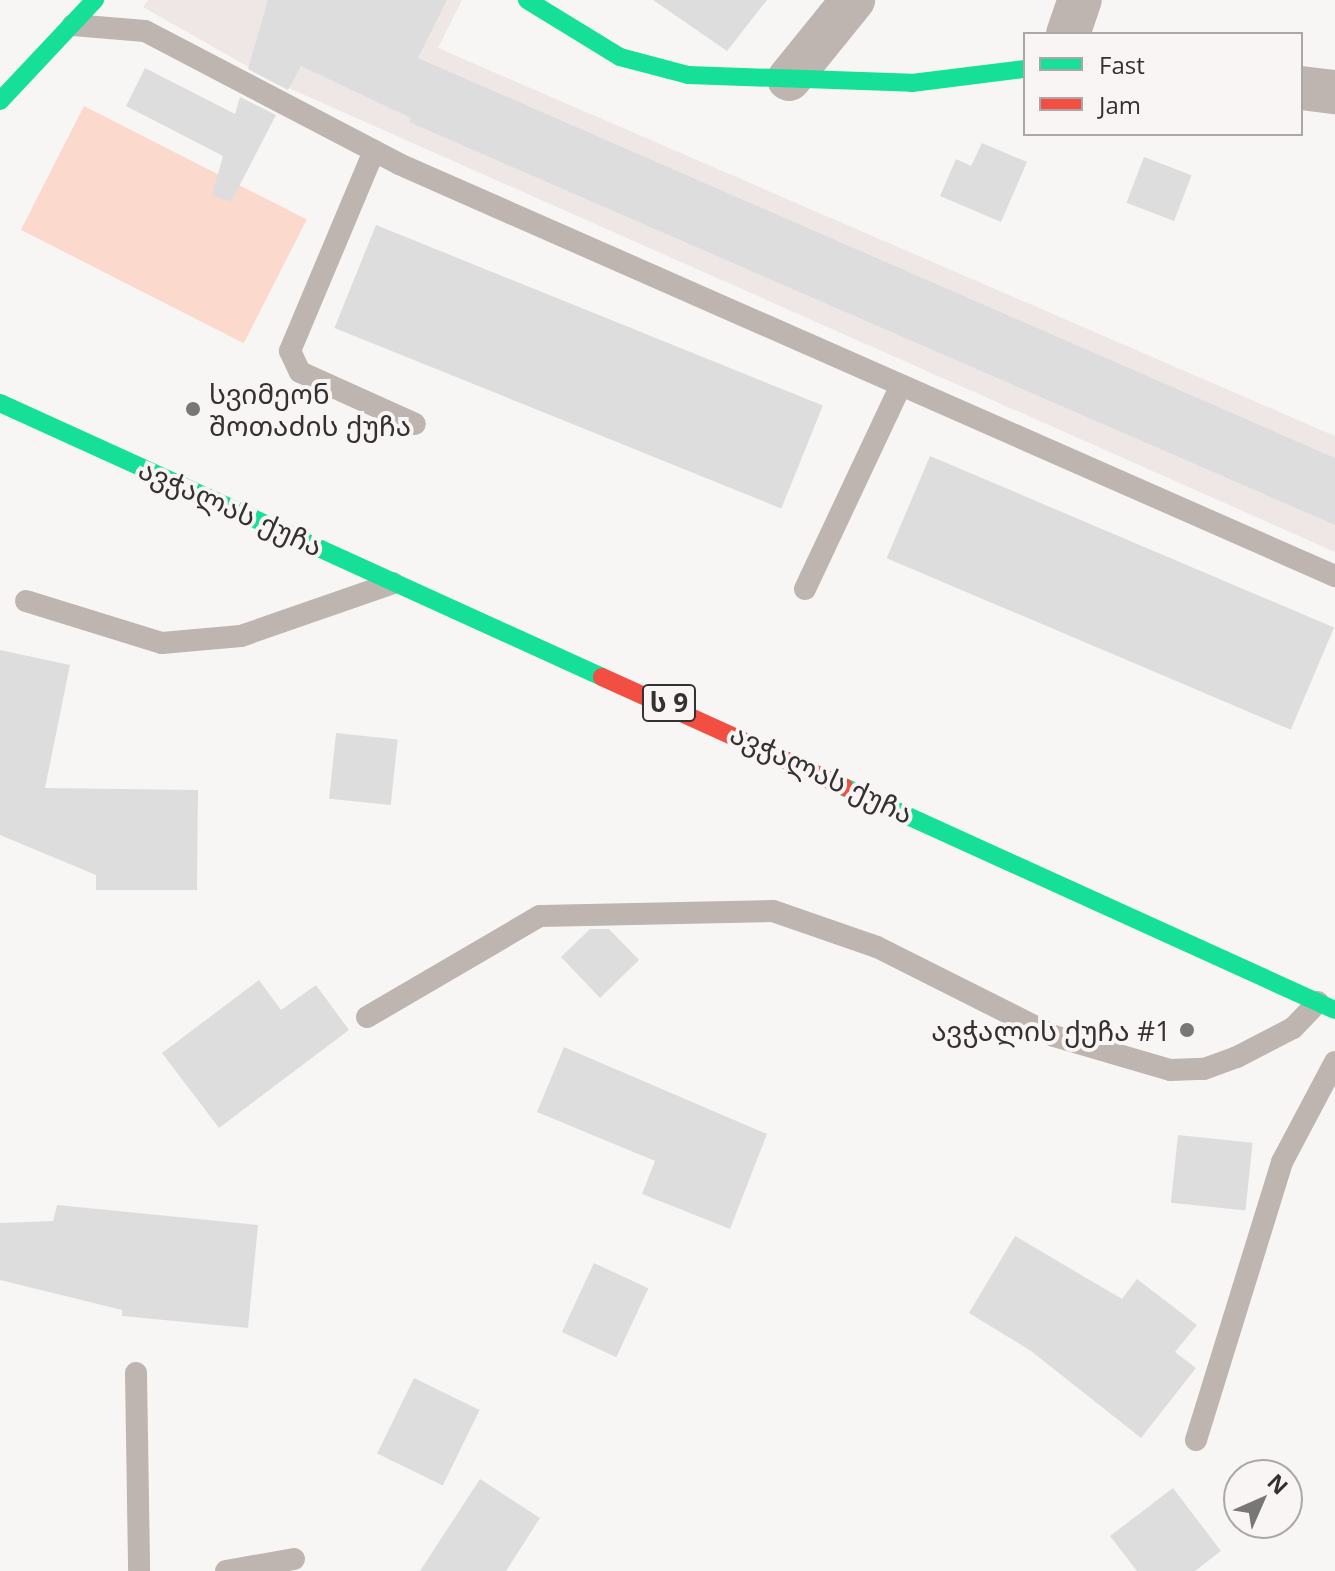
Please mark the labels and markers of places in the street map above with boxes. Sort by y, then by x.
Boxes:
place label: სვიმეონ შოთაძის ქუჩა [209,376,411,442]
marker: სვიმეონ შოთაძის ქუჩა [184,400,202,418]
place label: ავჭალის ქუჩა #1 [931,1013,1171,1047]
marker: ავჭალის ქუჩა #1 [1178,1021,1196,1039]

